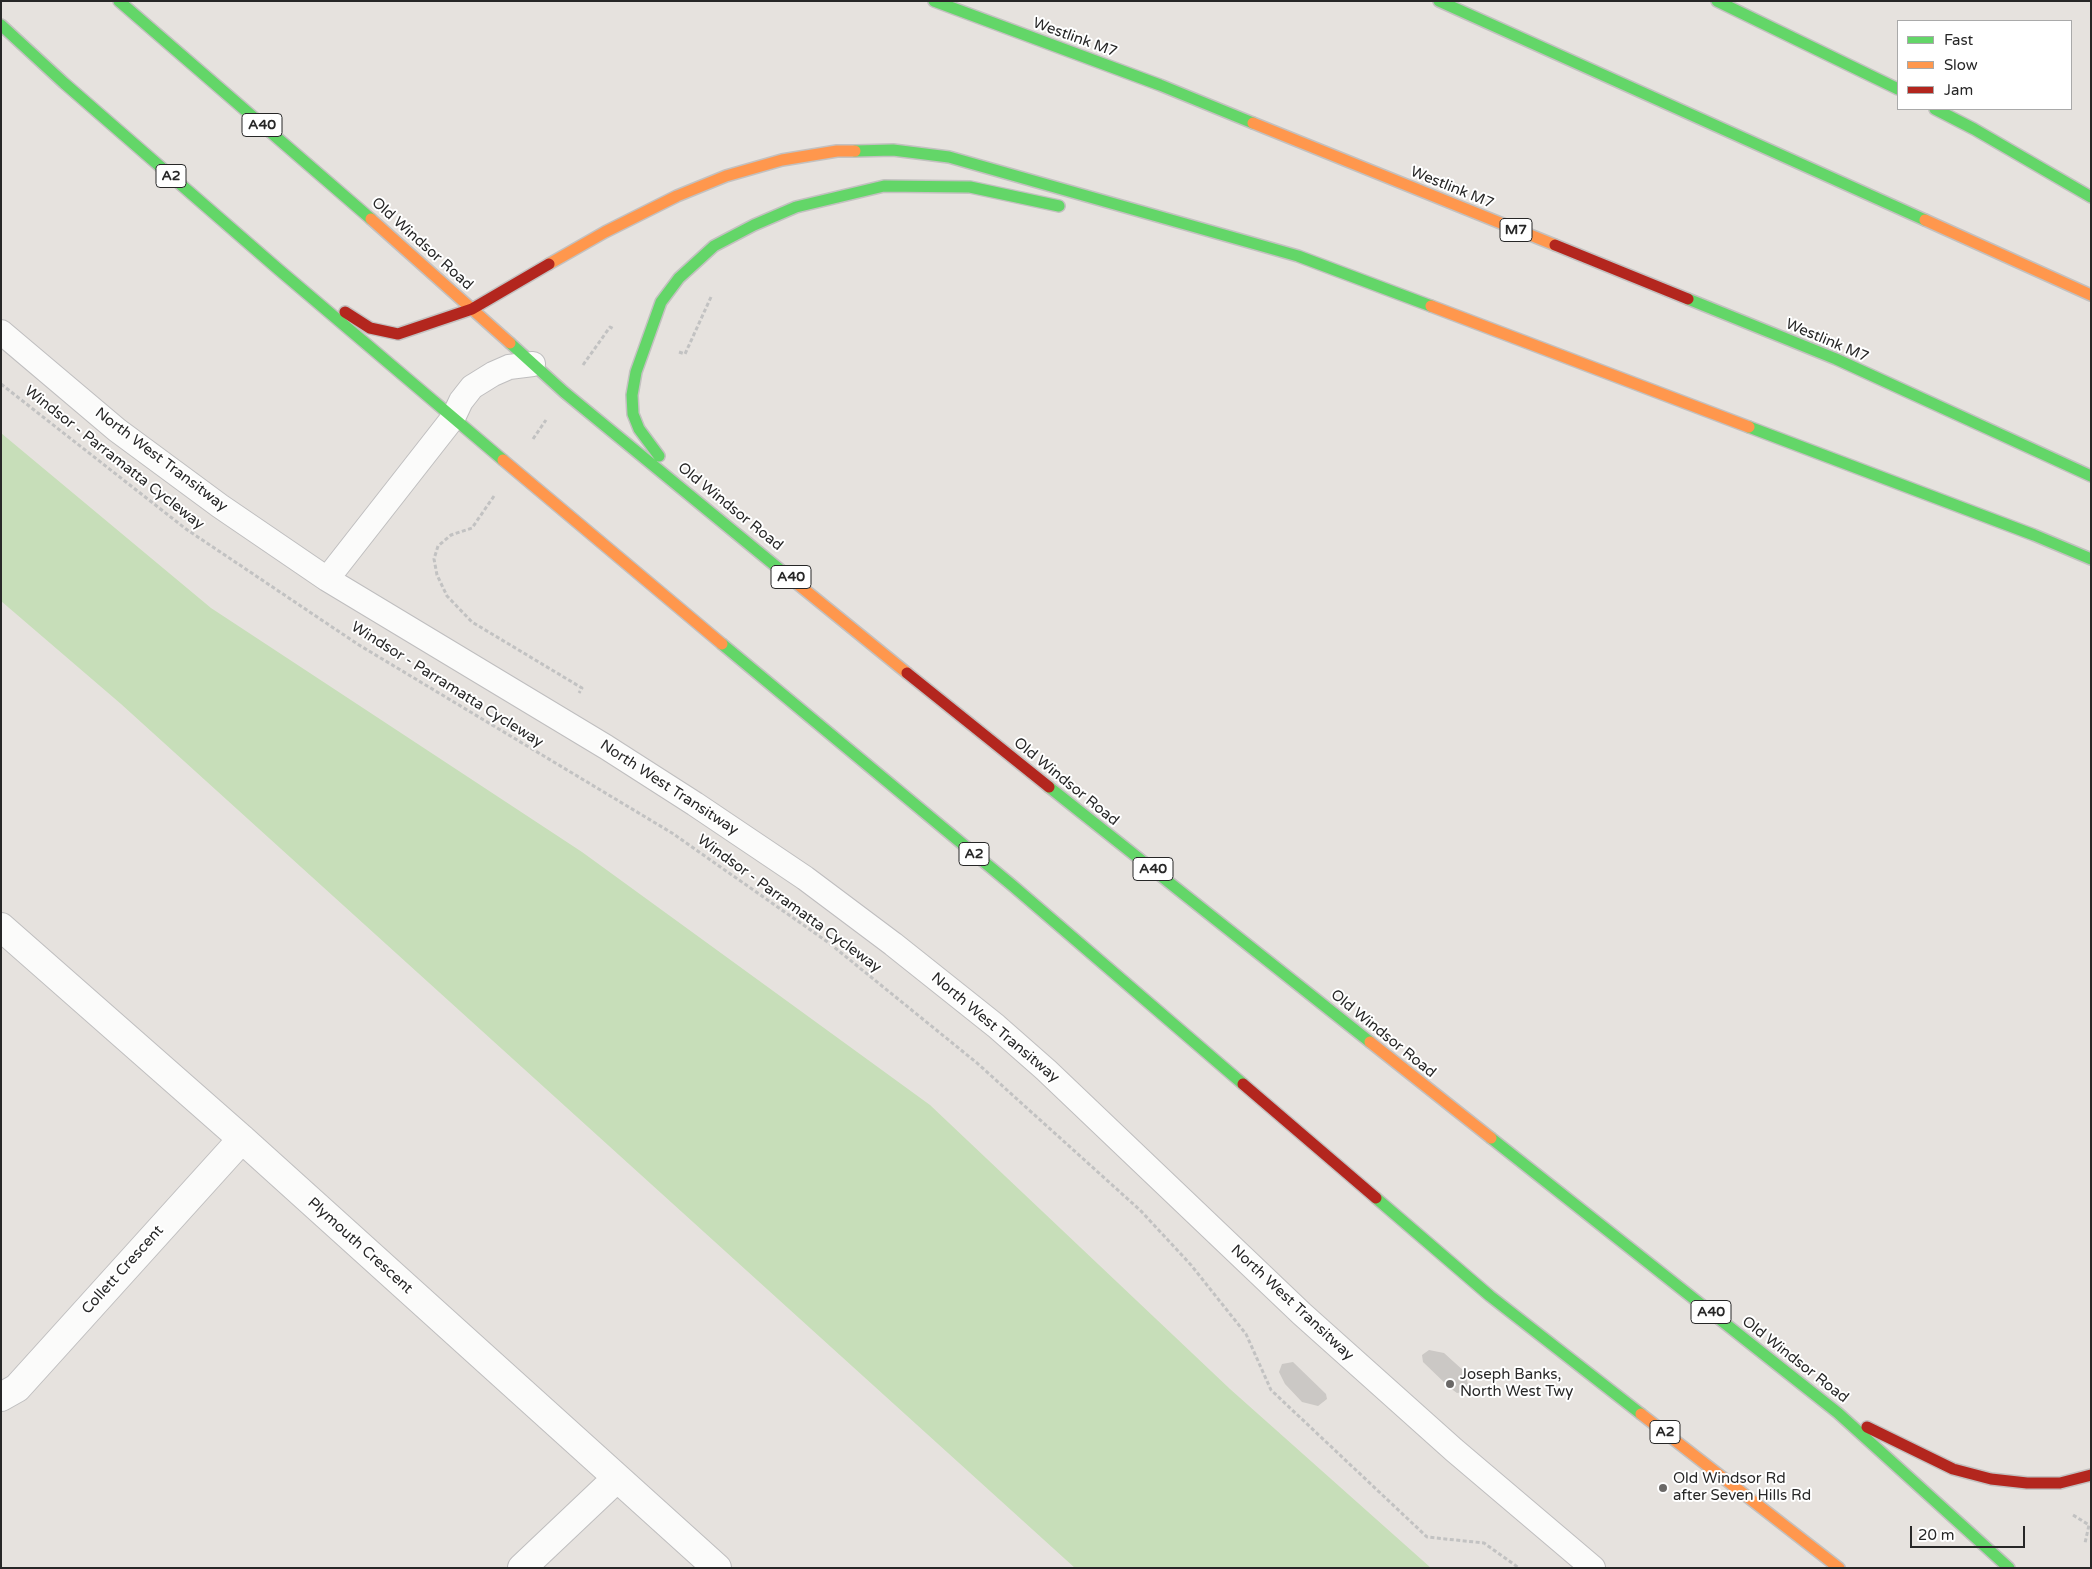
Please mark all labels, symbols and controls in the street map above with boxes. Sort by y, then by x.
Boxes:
street label: Westlink M7 [1030,14,1120,62]
legend [1897,20,2072,110]
text: Fast [1944,31,1973,49]
text: Slow [1944,56,1978,74]
text: Jam [1944,81,1973,99]
road number: A40 [242,114,282,136]
street label: Westlink M7 [1408,163,1496,213]
road number: A2 [156,165,186,188]
street label: Old Windsor Road [368,194,476,294]
road number: M7 [1500,218,1532,242]
street label: Westlink M7 [1783,315,1871,367]
street label: Windsor - Parramatta Cycleway [21,382,207,534]
street label: North West Transitway [91,404,231,516]
street label: Old Windsor Road [674,459,786,555]
road number: A40 [771,566,811,588]
street label: Windsor - Parramatta Cycleway [348,618,546,752]
street label: Old Windsor Road [1010,734,1122,830]
street label: North West Transitway [596,736,742,840]
street label: Windsor - Parramatta Cycleway [693,831,885,977]
road number: A2 [959,842,989,866]
road number: A40 [1133,858,1173,881]
street label: North West Transitway [927,969,1063,1087]
street label: Old Windsor Road [1327,986,1439,1082]
street label: Plymouth Crescent [304,1194,416,1298]
street label: Collett Crescent [78,1222,168,1318]
street label: North West Transitway [1227,1241,1357,1365]
road number: A40 [1691,1300,1731,1324]
street label: Old Windsor Road [1738,1313,1852,1407]
place label: Joseph Banks, North West Twy [1460,1366,1573,1401]
marker: Joseph Banks, North West Twy [1444,1378,1456,1390]
road number: A2 [1650,1420,1680,1444]
place label: Old Windsor Rd after Seven Hills Rd [1673,1470,1811,1505]
marker: Old Windsor Rd after Seven Hills Rd [1657,1482,1669,1494]
scale bar [1912,1516,2027,1548]
text: 20 m [1918,1526,1955,1544]

